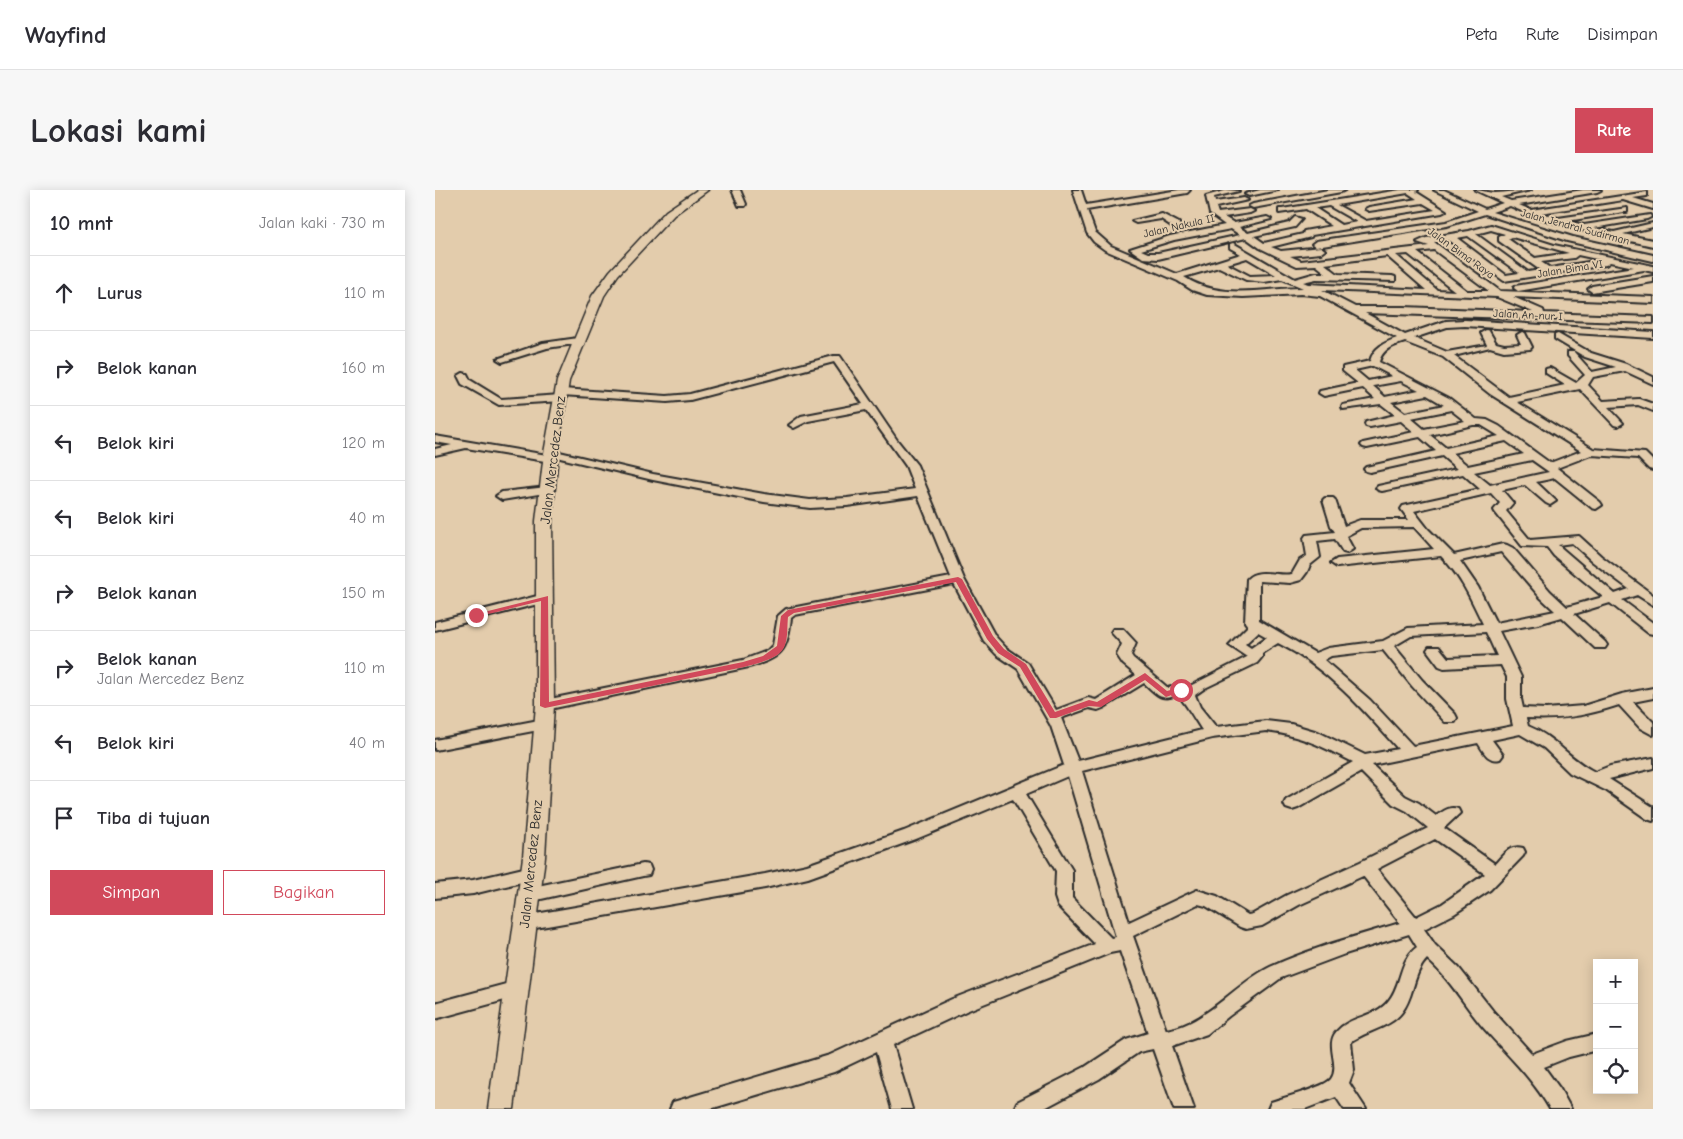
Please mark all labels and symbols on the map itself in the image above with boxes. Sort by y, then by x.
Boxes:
street label: Jalan Jendral Sudirman [1519,206,1631,248]
street label: Jalan Nakula II [1142,211,1216,241]
street label: Jalan Bima Raya [1425,225,1497,281]
street label: Jalan Bima VI [1536,257,1604,281]
street label: Jalan An-nur I [1493,307,1563,323]
street label: Jalan Mercedez Benz [537,395,569,525]
route end [465,604,488,627]
route start [1170,679,1193,702]
street label: Jalan Mercedez Benz [516,799,546,929]

